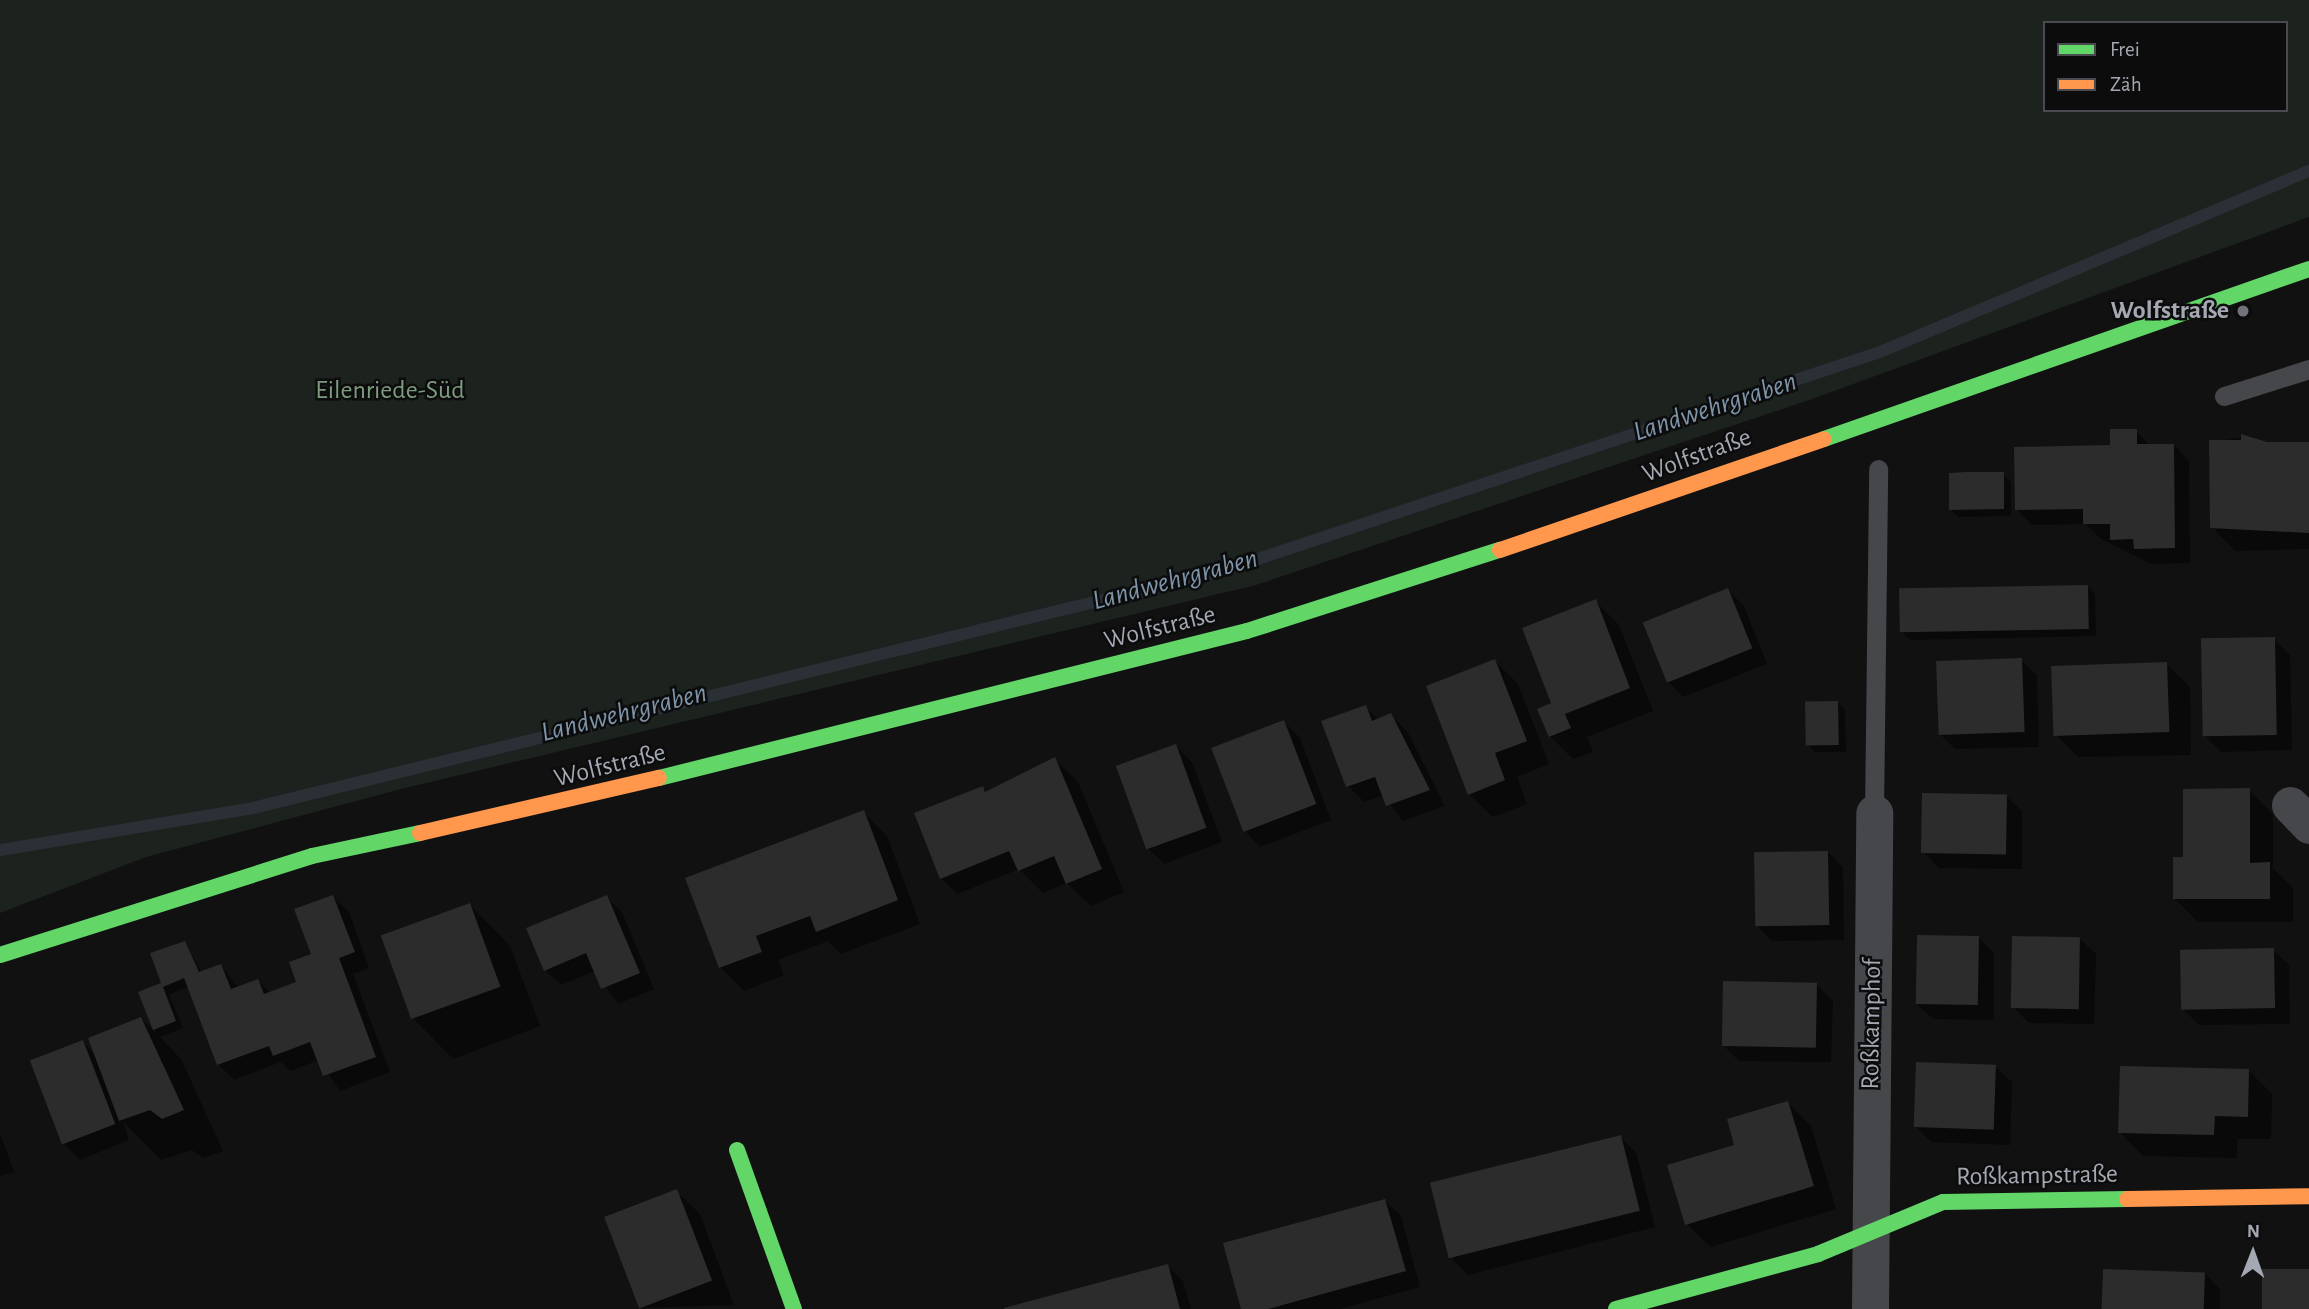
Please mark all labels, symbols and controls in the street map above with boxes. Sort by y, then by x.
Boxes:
legend [2043,21,2288,112]
text: Frei [2110,39,2140,60]
text: Zäh [2110,74,2142,95]
place label: Wolfstraße [2111,295,2229,327]
marker: Wolfstraße [2235,303,2251,319]
water label: Landwehrgraben [1629,365,1801,449]
park label: Eilenriede-Süd [315,375,465,407]
street label: Wolfstraße [1638,422,1756,490]
water label: Landwehrgraben [1089,542,1261,618]
street label: Wolfstraße [1101,599,1219,657]
water label: Landwehrgraben [538,676,710,750]
street label: Wolfstraße [551,737,669,795]
street label: Roßkamphof [1855,958,1889,1090]
street label: Roßkampstraße [1956,1159,2118,1193]
north arrow [2218,1218,2288,1288]
text: N [2247,1222,2260,1241]

